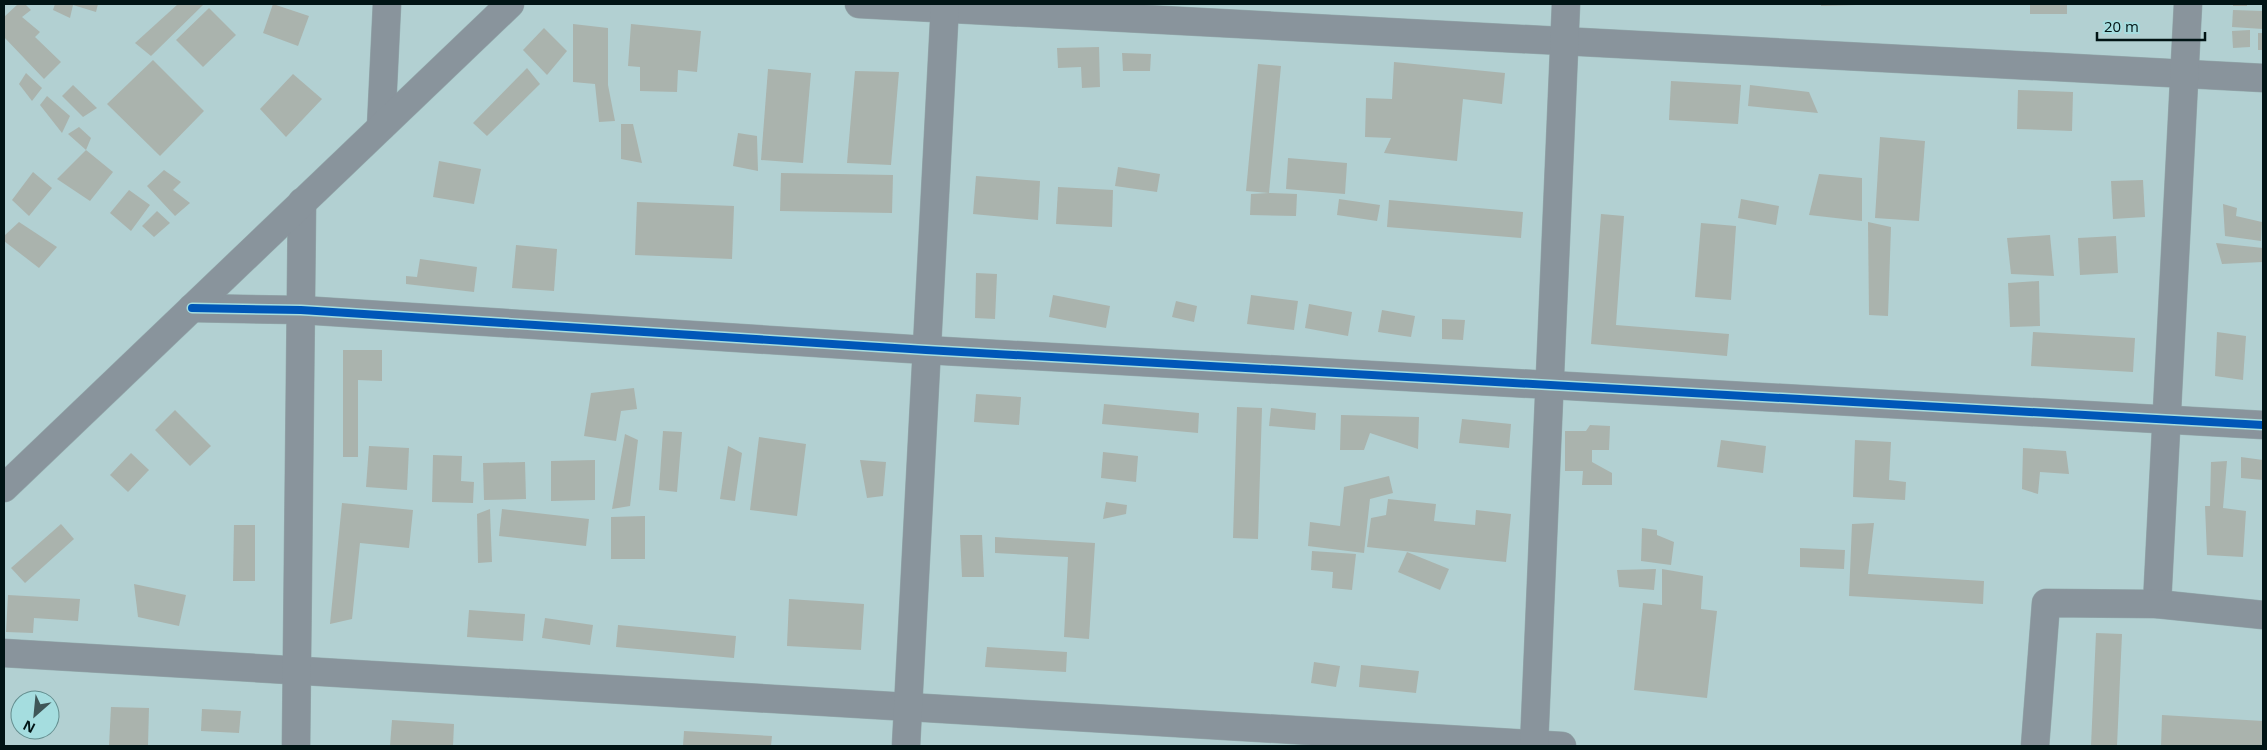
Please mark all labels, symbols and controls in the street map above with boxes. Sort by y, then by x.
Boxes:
scale bar [2097,10,2204,42]
text: 20 m [2104,16,2139,36]
north arrow [10,690,60,740]
text: N [19,716,38,738]

